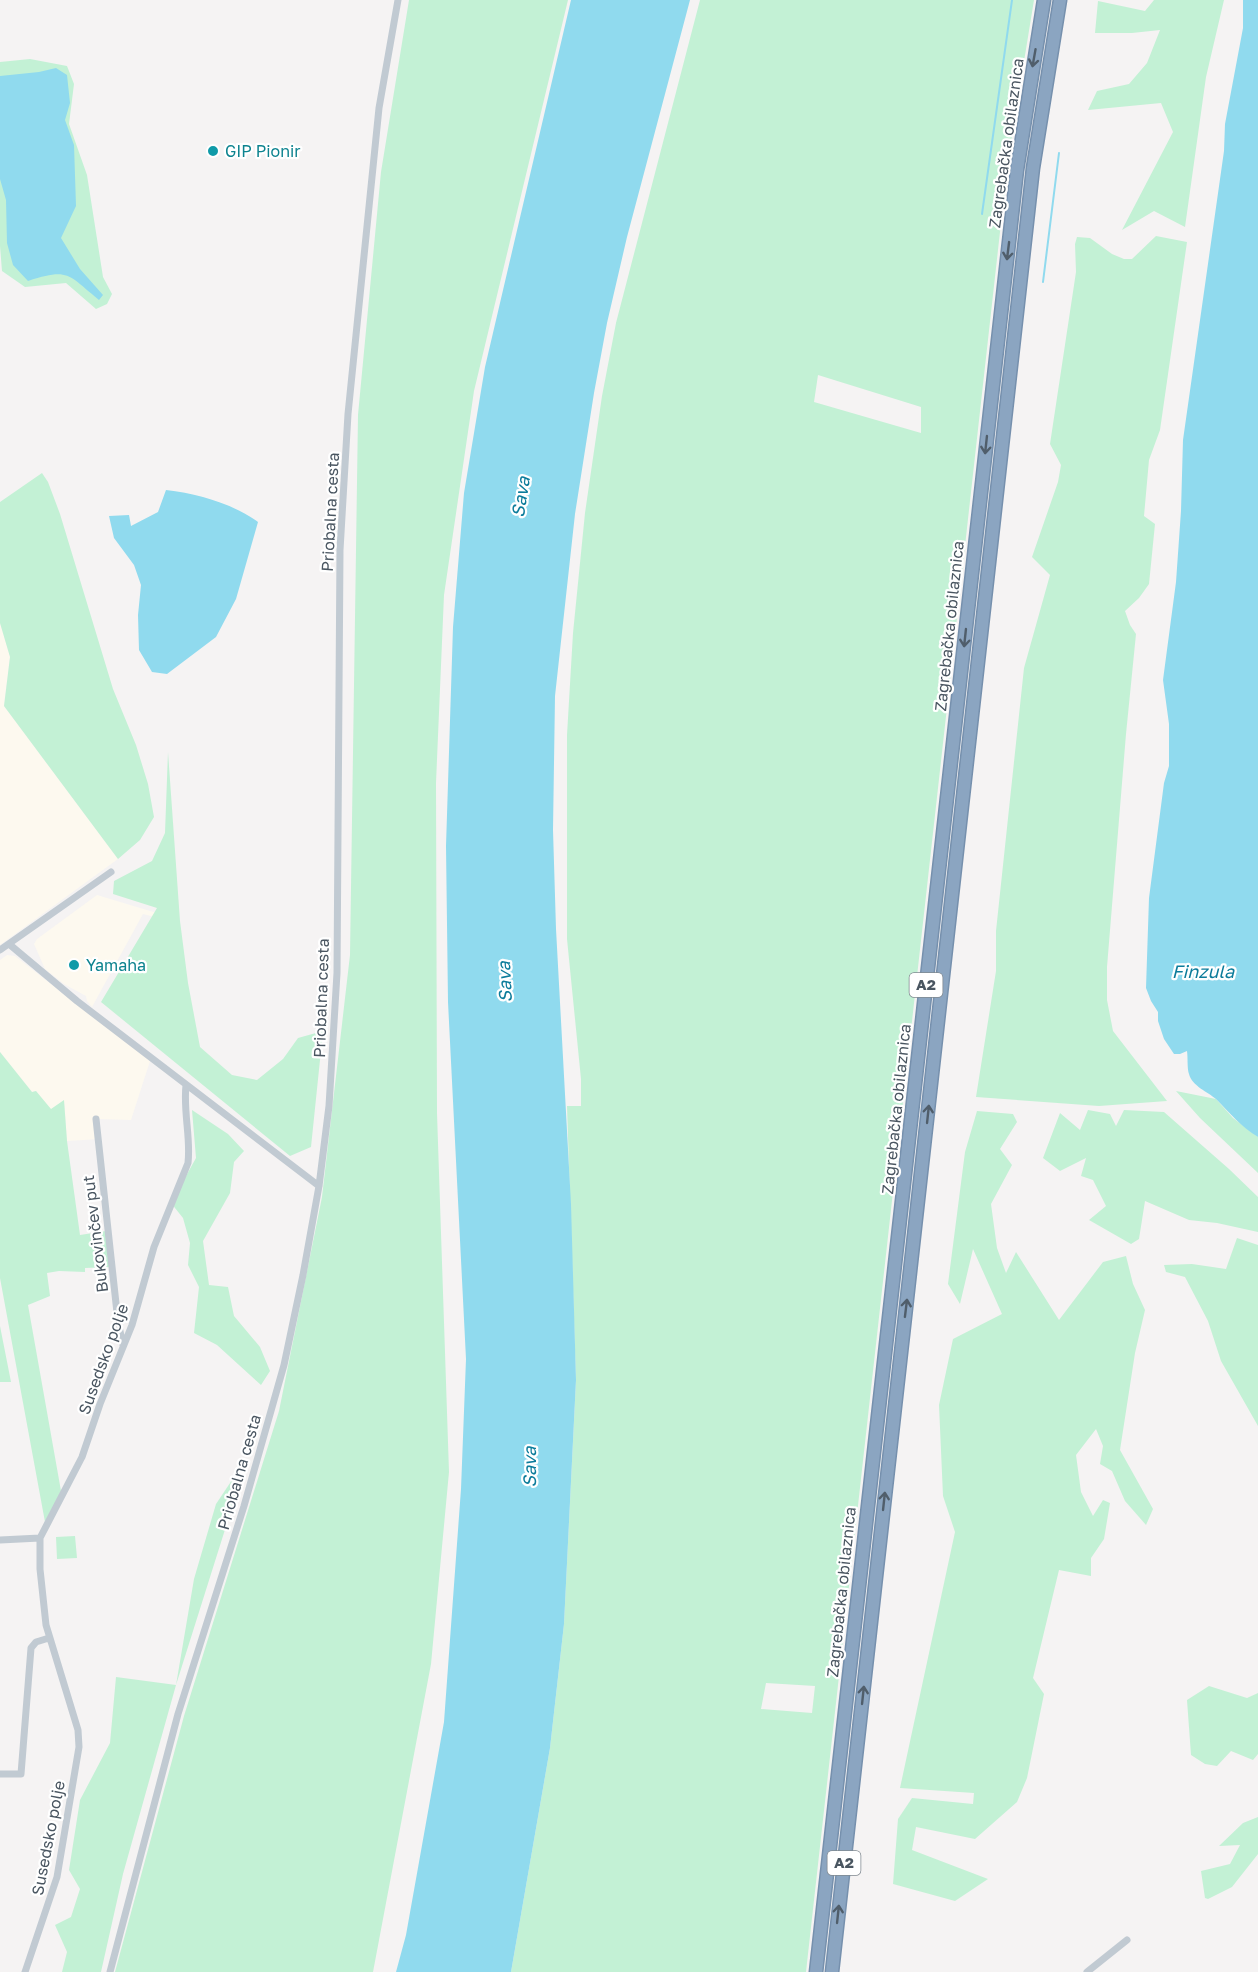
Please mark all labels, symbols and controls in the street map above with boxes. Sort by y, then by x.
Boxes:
one-way arrow [1028,47,1039,67]
street label: Zagrebačka obilaznica [984,57,1028,229]
place label: GIP Pionir [225,141,301,161]
marker: GIP Pionir [206,144,220,158]
one-way arrow [1002,240,1013,260]
one-way arrow [980,434,991,454]
street label: Priobalna cesta [317,452,343,572]
water label: Sava [506,474,534,519]
street label: Zagrebačka obilaznica [930,540,968,712]
one-way arrow [959,628,970,648]
street label: Priobalna cesta [309,938,333,1058]
place label: Yamaha [86,955,146,975]
marker: Yamaha [67,958,81,972]
water label: Sava [492,960,516,1003]
water label: Finzula [1172,960,1235,982]
road number: A2 [910,973,942,997]
street label: Zagrebačka obilaznica [877,1023,915,1195]
one-way arrow [923,1104,934,1124]
street label: Bukovinčev put [78,1174,112,1294]
one-way arrow [901,1298,912,1318]
street label: Susedsko polje [74,1301,132,1417]
street label: Priobalna cesta [213,1412,265,1532]
water label: Sava [518,1446,540,1488]
one-way arrow [879,1492,890,1512]
street label: Zagrebačka obilaznica [822,1506,860,1678]
one-way arrow [857,1686,868,1706]
street label: Susedsko polje [27,1779,69,1897]
road number: A2 [828,1851,860,1875]
one-way arrow [833,1904,844,1924]

